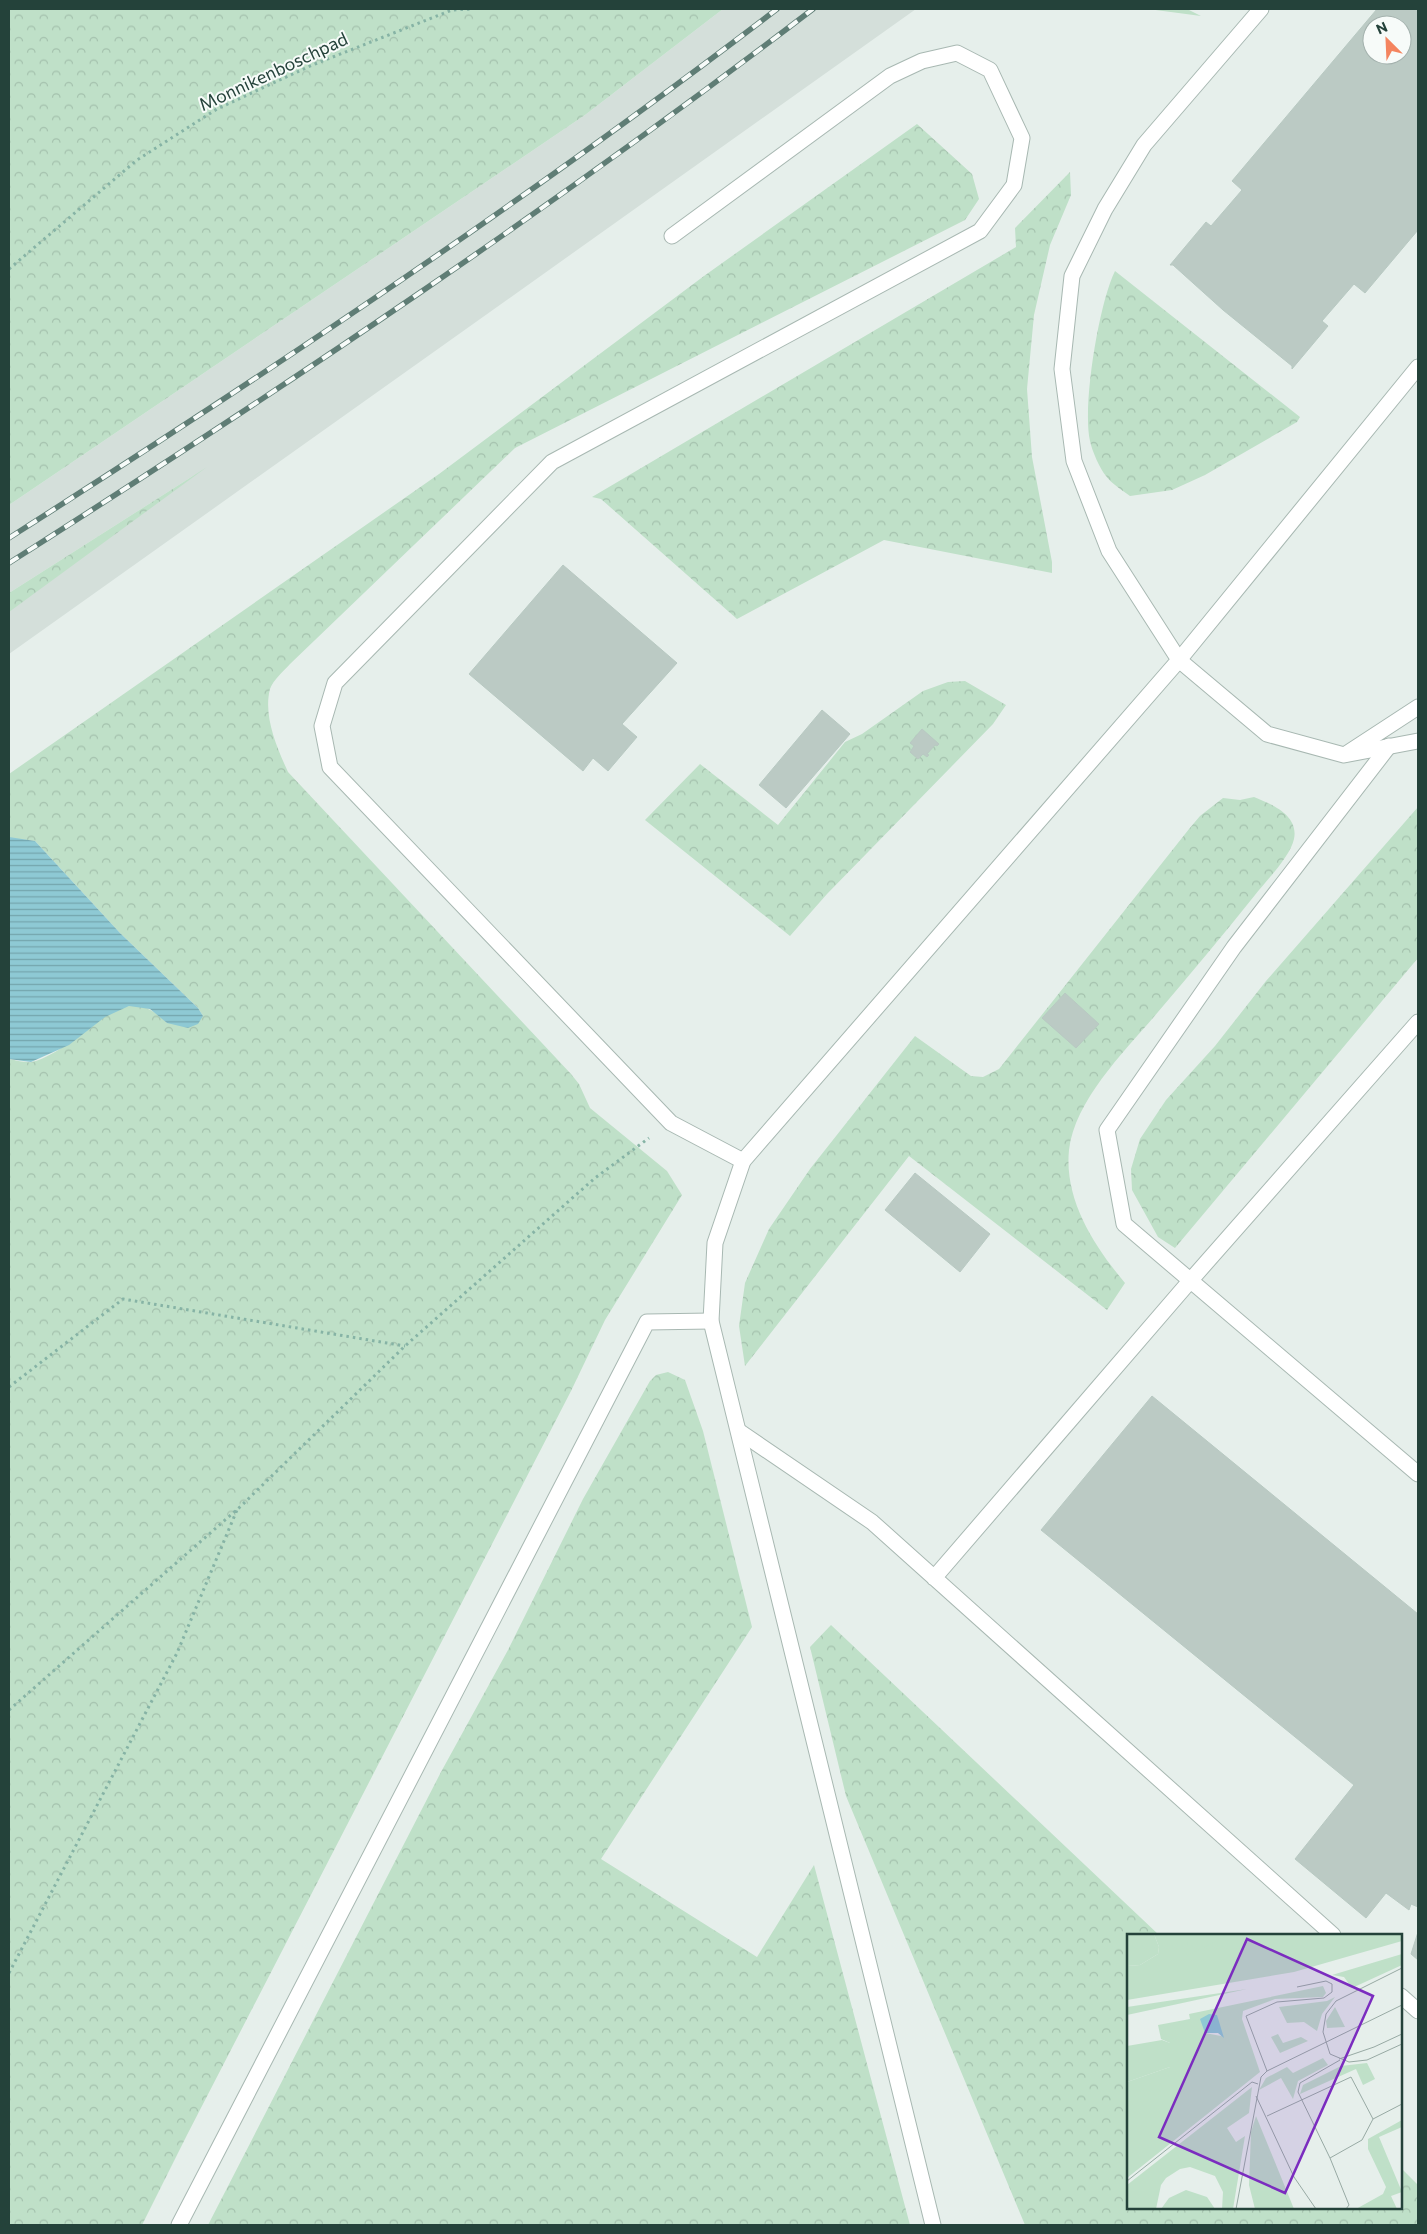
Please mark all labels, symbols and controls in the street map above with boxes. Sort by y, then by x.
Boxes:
north arrow [1362,15,1412,65]
text: N [1373,18,1390,38]
street label: Monnikenboschpad [195,27,351,115]
inset map [1127,1934,1402,2209]

